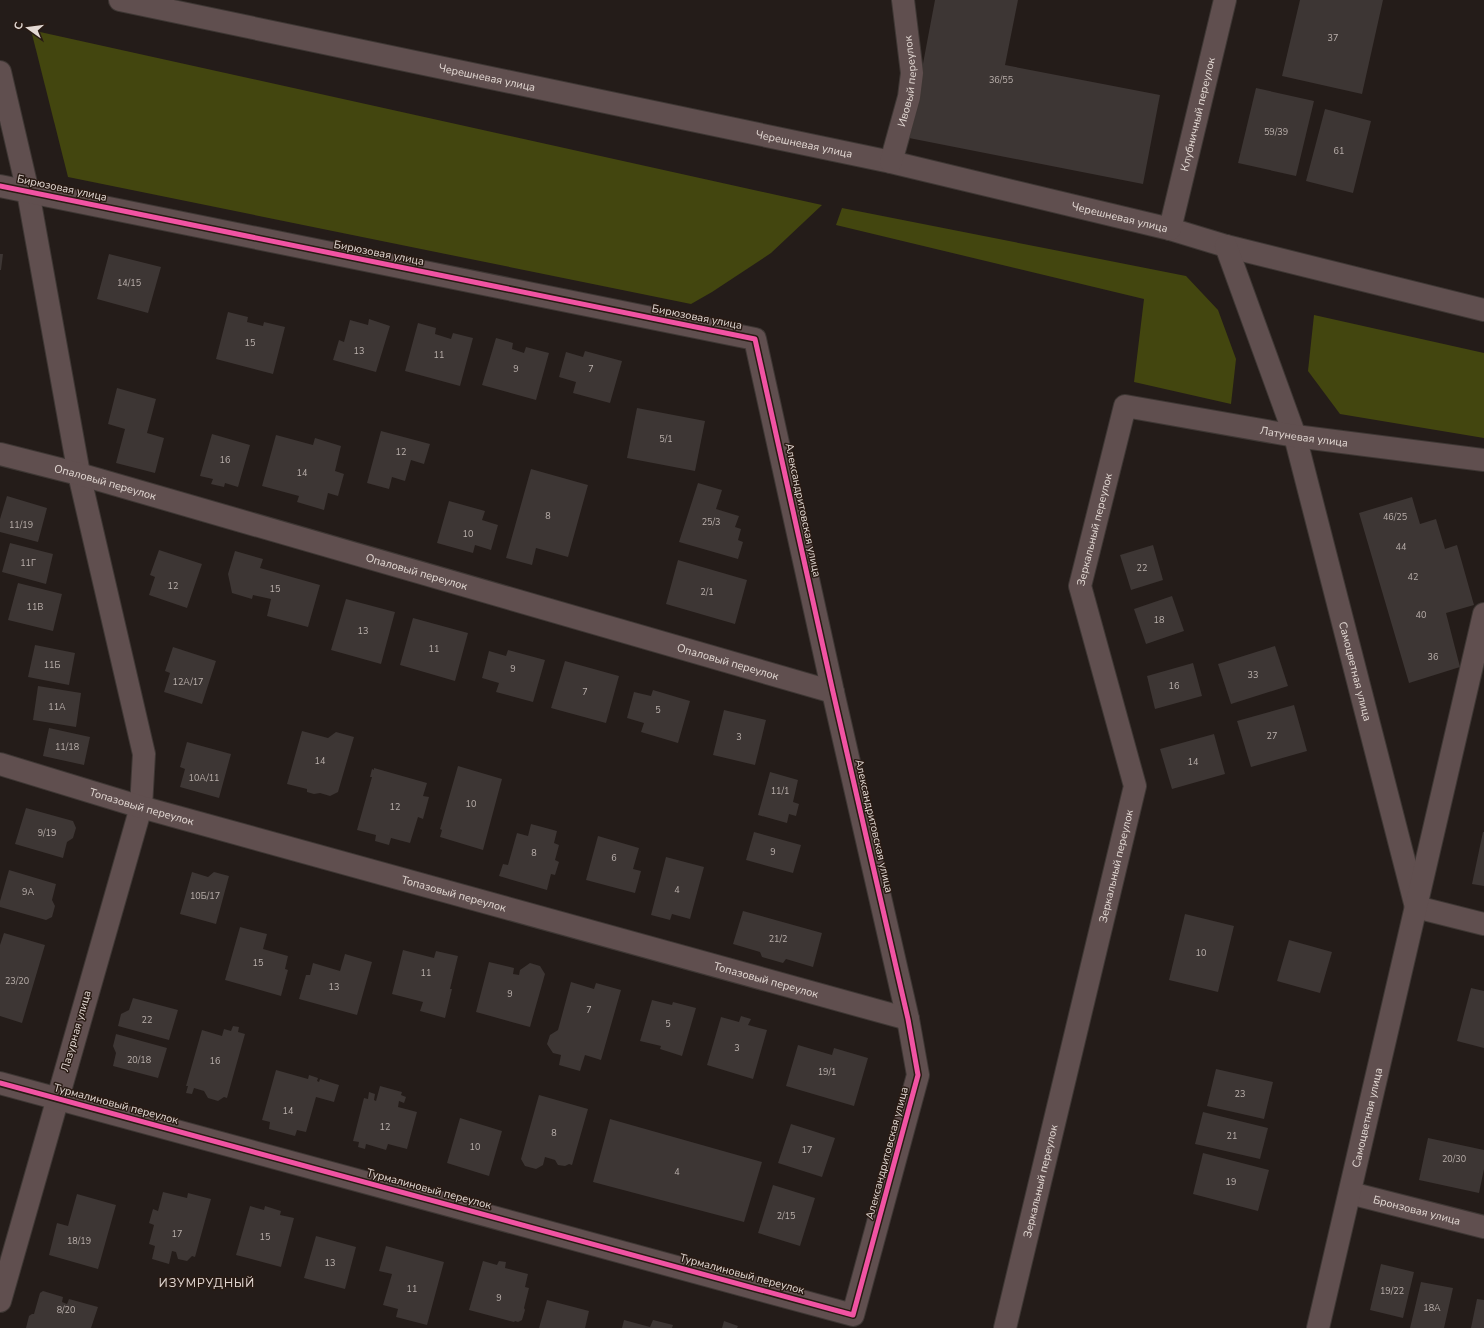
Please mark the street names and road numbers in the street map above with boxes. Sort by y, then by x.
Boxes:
street label: Ивовый переулок [894,35,920,129]
street label: Клубничный переулок [1177,56,1219,173]
street label: Черешневая улица [437,60,537,95]
street label: Черешневая улица [754,126,854,161]
street label: Бирюзовая улица [16,171,108,205]
street label: Черешневая улица [1070,198,1169,236]
street label: Бирюзовая улица [333,237,426,269]
street label: Бирюзовая улица [651,301,744,333]
street label: Латуневая улица [1259,422,1349,450]
street label: Александритовская улица [781,442,825,578]
street label: Опаловый переулок [53,461,158,504]
street label: Зеркальный переулок [1073,471,1116,588]
street label: Опаловый переулок [364,550,470,594]
street label: Самоцветная улица [1335,620,1375,723]
street label: Опаловый переулок [675,640,781,684]
street label: Александритовская улица [851,758,897,894]
street label: Топазовый переулок [88,784,196,829]
street label: Зеркальный переулок [1095,808,1137,924]
street label: Топазовый переулок [400,872,508,915]
street label: Топазовый переулок [712,958,820,1001]
street label: Лазурная улица [57,989,95,1073]
street label: Самоцветная улица [1348,1066,1386,1169]
street label: Турмалиновый переулок [52,1080,180,1128]
street label: Александритовская улица [862,1085,912,1221]
street label: Зеркальный переулок [1019,1123,1061,1239]
street label: Турмалиновый переулок [365,1165,493,1213]
street label: Бронзовая улица [1372,1192,1462,1228]
street label: Турмалиновый переулок [678,1250,806,1298]

